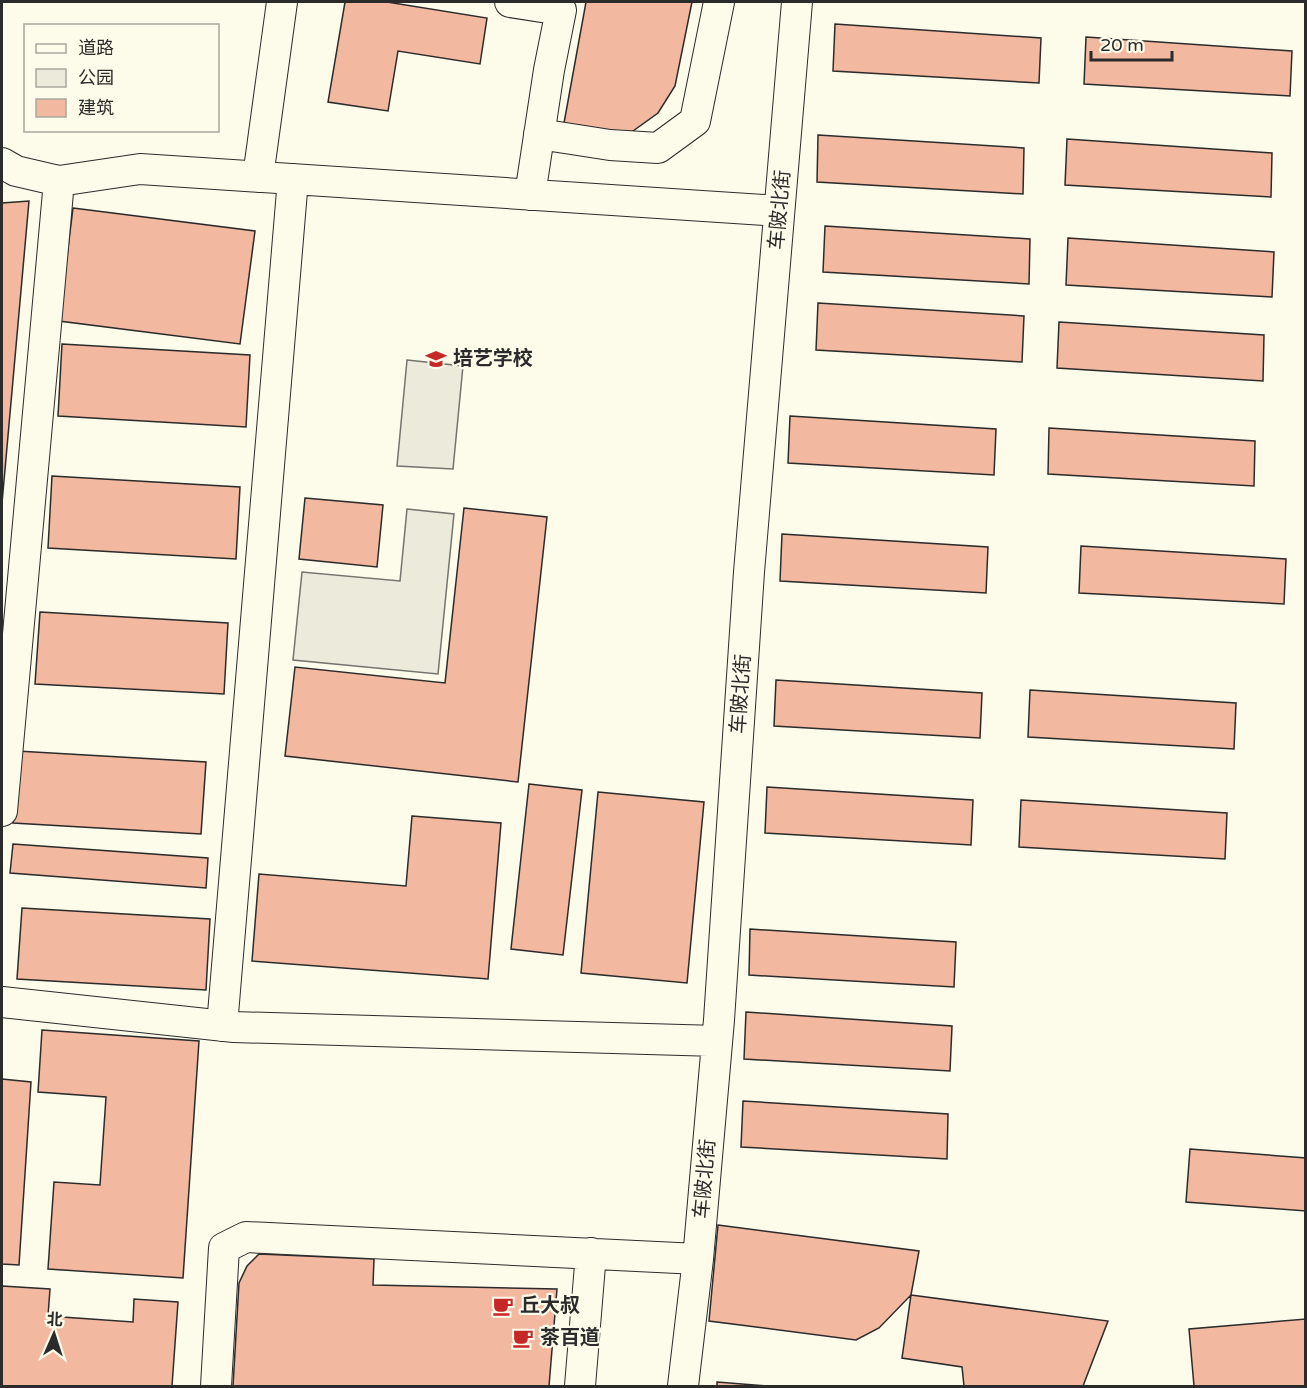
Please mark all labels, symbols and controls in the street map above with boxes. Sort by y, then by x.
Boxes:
legend [24,24,219,132]
scale bar [1091,24,1172,62]
text: 20 m [1100,34,1144,56]
text: 道路 [78,37,114,59]
text: 公园 [78,67,114,89]
text: 建筑 [78,97,114,119]
street label: 车陂北街 [765,169,795,251]
school or university icon: 培艺学校 [424,347,448,371]
place label: 培艺学校 [453,347,533,371]
street label: 车陂北街 [726,653,756,735]
street label: 车陂北街 [690,1138,720,1220]
cafe icon: 丘大叔 [491,1294,515,1318]
place label: 丘大叔 [520,1294,580,1318]
north arrow [24,1304,84,1364]
text: 北 [46,1310,63,1330]
cafe icon: 茶百道 [511,1326,535,1350]
place label: 茶百道 [540,1326,600,1350]

